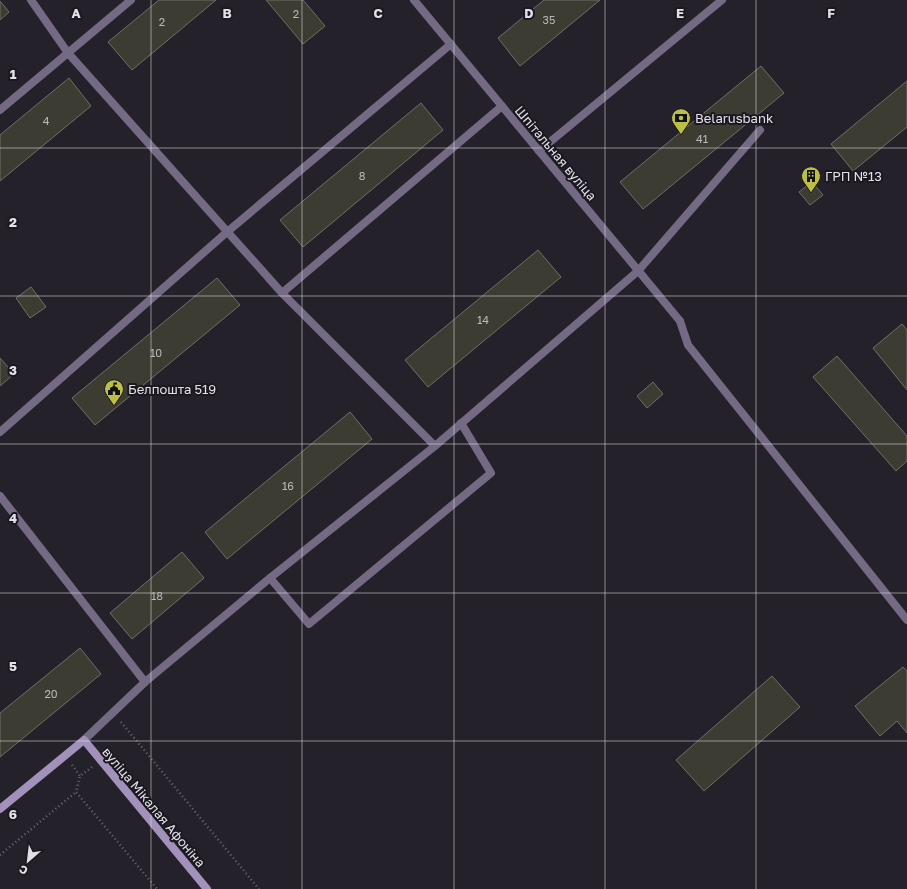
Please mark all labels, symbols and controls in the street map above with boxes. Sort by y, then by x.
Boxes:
text: A [71,5,81,21]
text: B [222,5,232,21]
text: C [373,5,383,21]
text: D [524,5,534,21]
text: E [676,5,684,21]
text: F [827,5,835,21]
house number: 2 [293,7,299,20]
house number: 35 [543,13,555,26]
house number: 2 [159,15,165,28]
text: 1 [10,66,17,82]
street label: Шпітальная вуліца [512,102,600,204]
bank icon: Belarusbank [670,107,692,135]
place label: Belarusbank [695,110,774,126]
house number: 4 [43,114,50,127]
house number: 41 [696,132,708,145]
building icon: ГРП №13 [800,165,822,193]
place label: ГРП №13 [825,168,882,184]
house number: 8 [359,169,366,182]
text: 2 [9,214,17,230]
house number: 14 [477,313,489,326]
house number: 10 [150,346,162,359]
text: 3 [9,362,17,378]
public building icon: Белпошта 519 [103,378,125,406]
place label: Белпошта 519 [128,381,216,397]
house number: 16 [282,479,294,492]
text: 4 [9,510,17,526]
house number: 18 [151,589,163,602]
text: 5 [9,658,17,674]
house number: 20 [44,687,58,700]
street label: вуліца Мікалая Афоніна [99,744,209,870]
text: 6 [9,806,17,822]
north arrow [8,841,48,881]
text: С [16,863,30,878]

